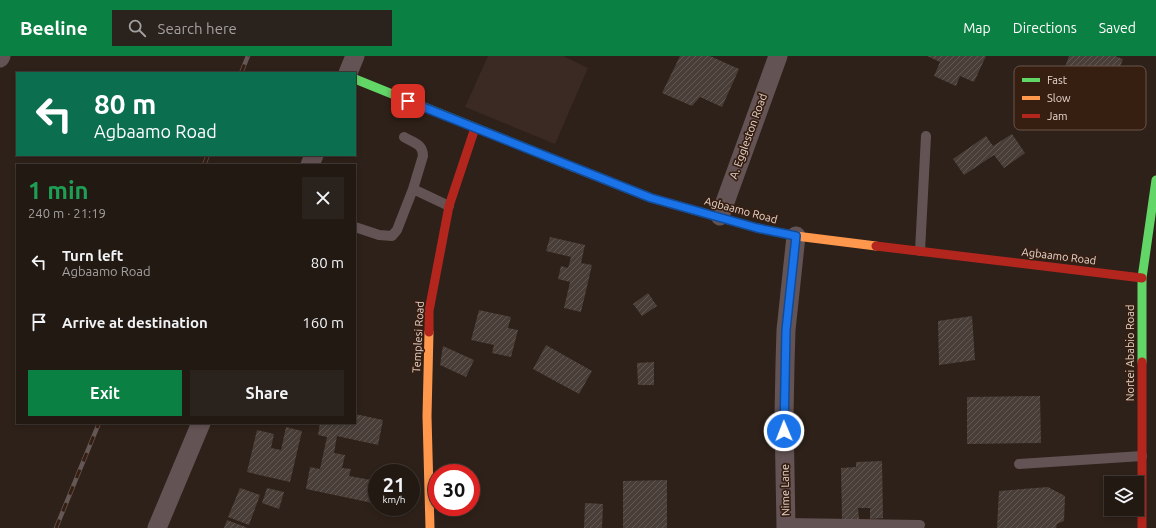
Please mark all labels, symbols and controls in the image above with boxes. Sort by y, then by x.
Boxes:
search box [112,10,392,46]
text: Beeline [20,17,88,39]
icon: search [126,17,148,39]
text: Search here [158,20,237,37]
text: Map [963,20,991,36]
text: Directions [1013,20,1077,36]
text: Saved [1099,20,1136,36]
legend [1014,66,1146,130]
text: Fast [1047,74,1068,86]
pin [391,84,425,118]
icon: left [28,88,80,140]
text: 80 m [94,88,156,119]
icon: arrive [397,90,419,112]
street label: A. Eggleston Road [727,92,769,180]
text: Slow [1047,92,1071,104]
text: Jam [1047,110,1068,122]
text: Agbaamo Road [94,121,217,141]
text: 1 min [28,177,89,204]
button: close [302,177,344,219]
street label: Agbaamo Road [703,194,779,226]
text: 240 m · 21:19 [28,206,106,220]
street label: Agbaamo Road [1021,245,1097,267]
text: Turn left [62,247,123,264]
icon: left [28,251,50,273]
text: 80 m [311,254,344,271]
text: Agbaamo Road [62,264,151,278]
street label: Templesi Road [410,301,426,373]
street label: Nortei Ababio Road [1124,305,1136,401]
icon: arrive [28,311,50,333]
text: Arrive at destination [62,314,208,331]
text: 160 m [302,314,344,331]
button: Exit [28,370,182,416]
button: Share [190,370,344,416]
position arrow [763,410,805,452]
speed limit sign: 30 [428,464,480,516]
street label: Nime Lane [779,464,791,516]
text: 21 [383,473,405,496]
map controls [1104,476,1144,516]
button: layers [1104,476,1144,516]
text: km/h [382,494,406,505]

